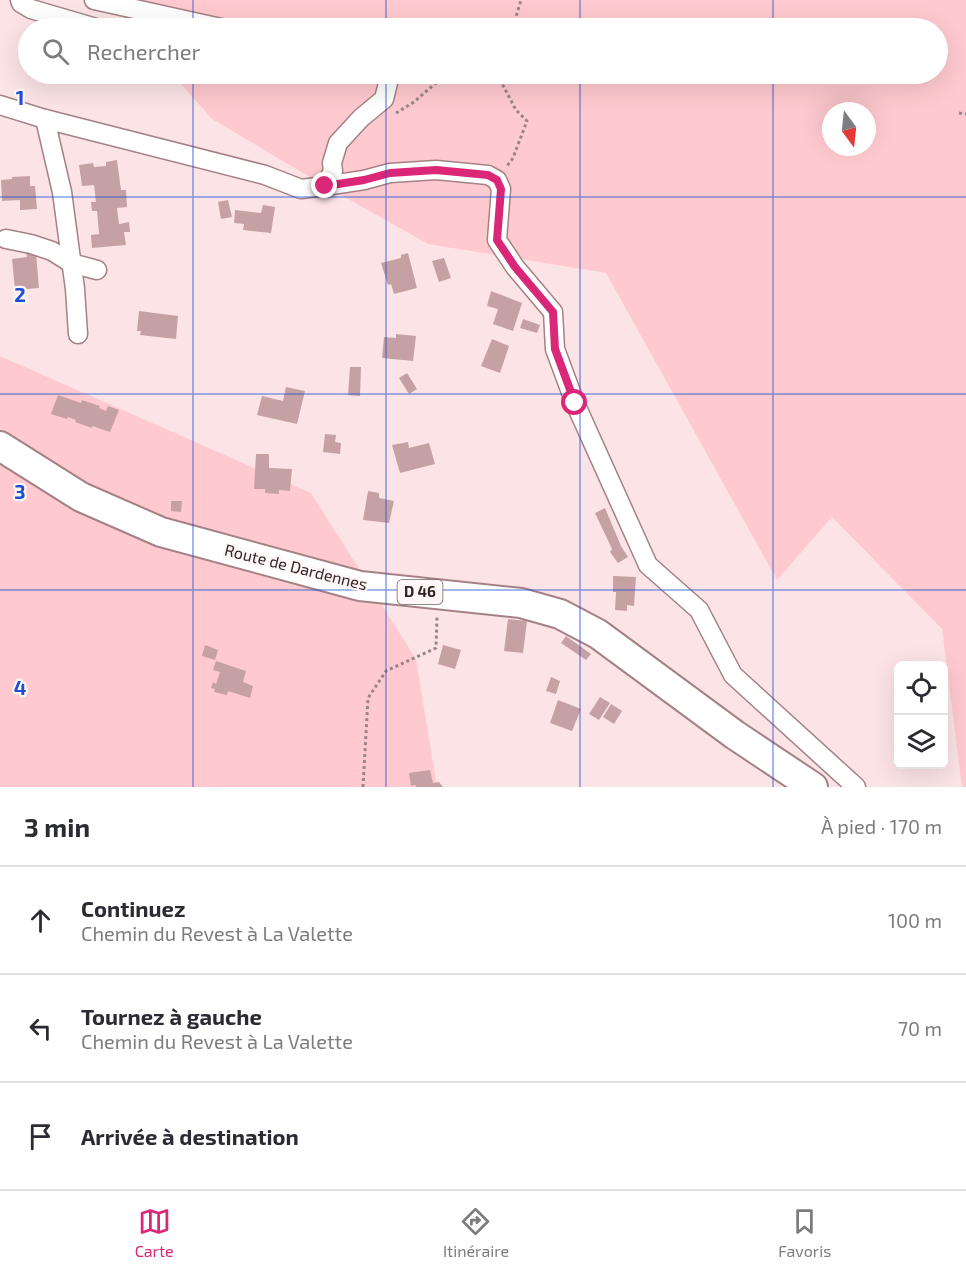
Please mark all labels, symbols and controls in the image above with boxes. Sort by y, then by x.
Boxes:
search box [18,18,948,84]
icon: search [39,35,72,68]
text: Rechercher [87,38,200,64]
text: 1 [16,85,24,109]
north arrow [822,102,876,156]
route end [311,172,337,198]
text: 2 [14,282,26,306]
route start [561,389,587,415]
text: 3 [14,479,26,503]
street label: Route de Dardennes [223,540,369,593]
road number: D 46 [398,580,442,604]
map controls [894,661,948,769]
button: locate [894,661,948,715]
text: 4 [14,675,27,699]
button: layers [894,715,948,769]
text: 3 min [24,811,90,842]
text: À pied · 170 m [821,814,942,838]
text: Continuez [81,895,185,921]
icon: ahead [24,904,57,937]
text: 100 m [888,908,942,932]
text: Chemin du Revest à La Valette [81,921,353,945]
text: Tournez à gauche [81,1003,262,1029]
icon: left [24,1012,57,1045]
text: 70 m [898,1016,942,1040]
text: Chemin du Revest à La Valette [81,1029,353,1053]
icon: arrive [24,1120,57,1153]
text: Arrivée à destination [81,1123,299,1149]
tab: Carte [135,1205,174,1260]
tab: Itinéraire [443,1205,509,1260]
tab: Favoris [778,1205,831,1260]

